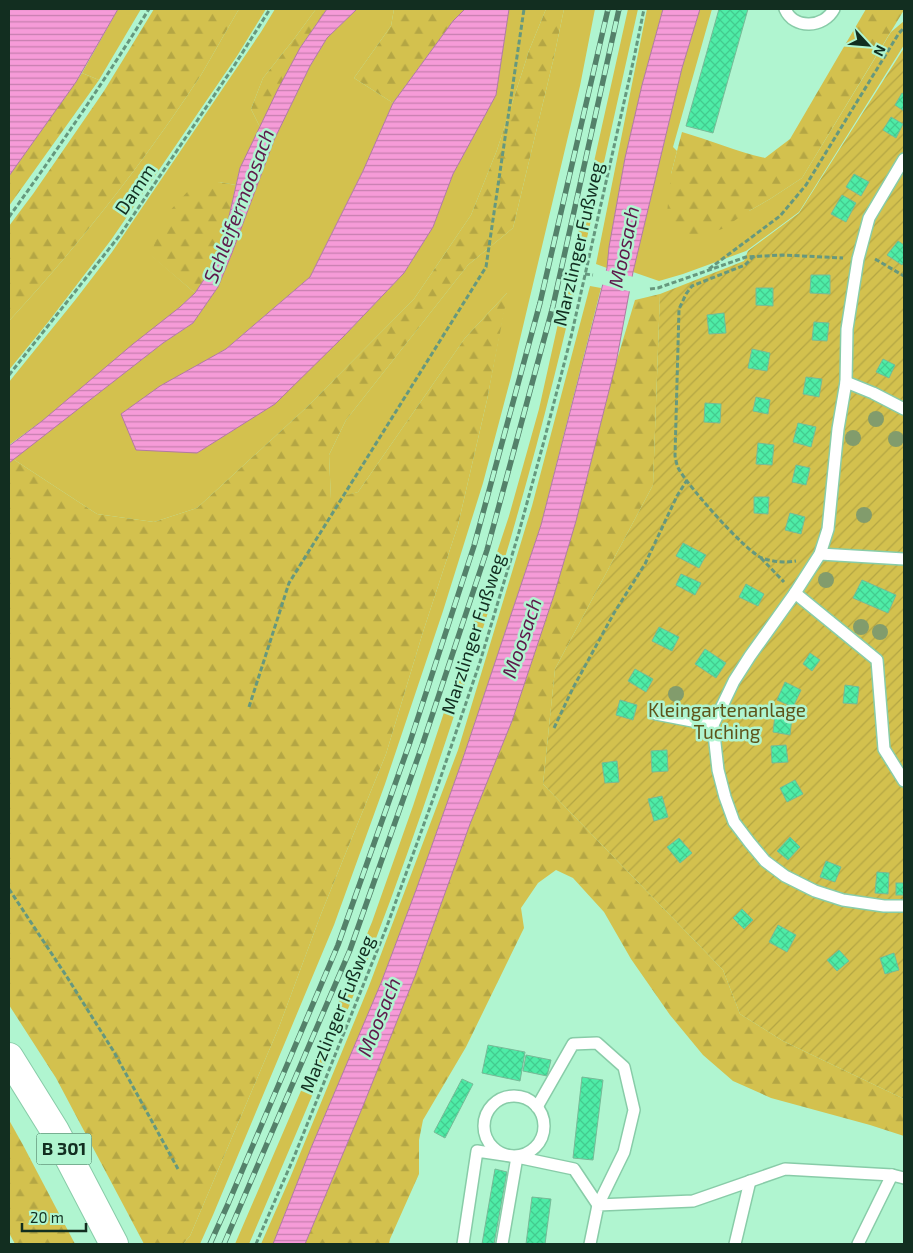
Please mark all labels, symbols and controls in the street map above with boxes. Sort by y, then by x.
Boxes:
north arrow [843,20,893,70]
text: N [870,43,890,59]
water label: Schleifermoosach [198,125,278,286]
street label: Damm [109,159,160,219]
street label: Marzlinger Fußweg [547,159,608,328]
water label: Moosach [603,204,643,290]
street label: Marzlinger Fußweg [436,550,509,717]
water label: Moosach [496,595,546,681]
park label: Kleingartenanlage Tuching [648,698,806,743]
street label: Marzlinger Fußweg [294,931,379,1096]
water label: Moosach [351,974,405,1060]
road number: B 301 [36,1134,92,1164]
scale bar [22,1200,86,1232]
text: 20 m [30,1208,64,1226]

